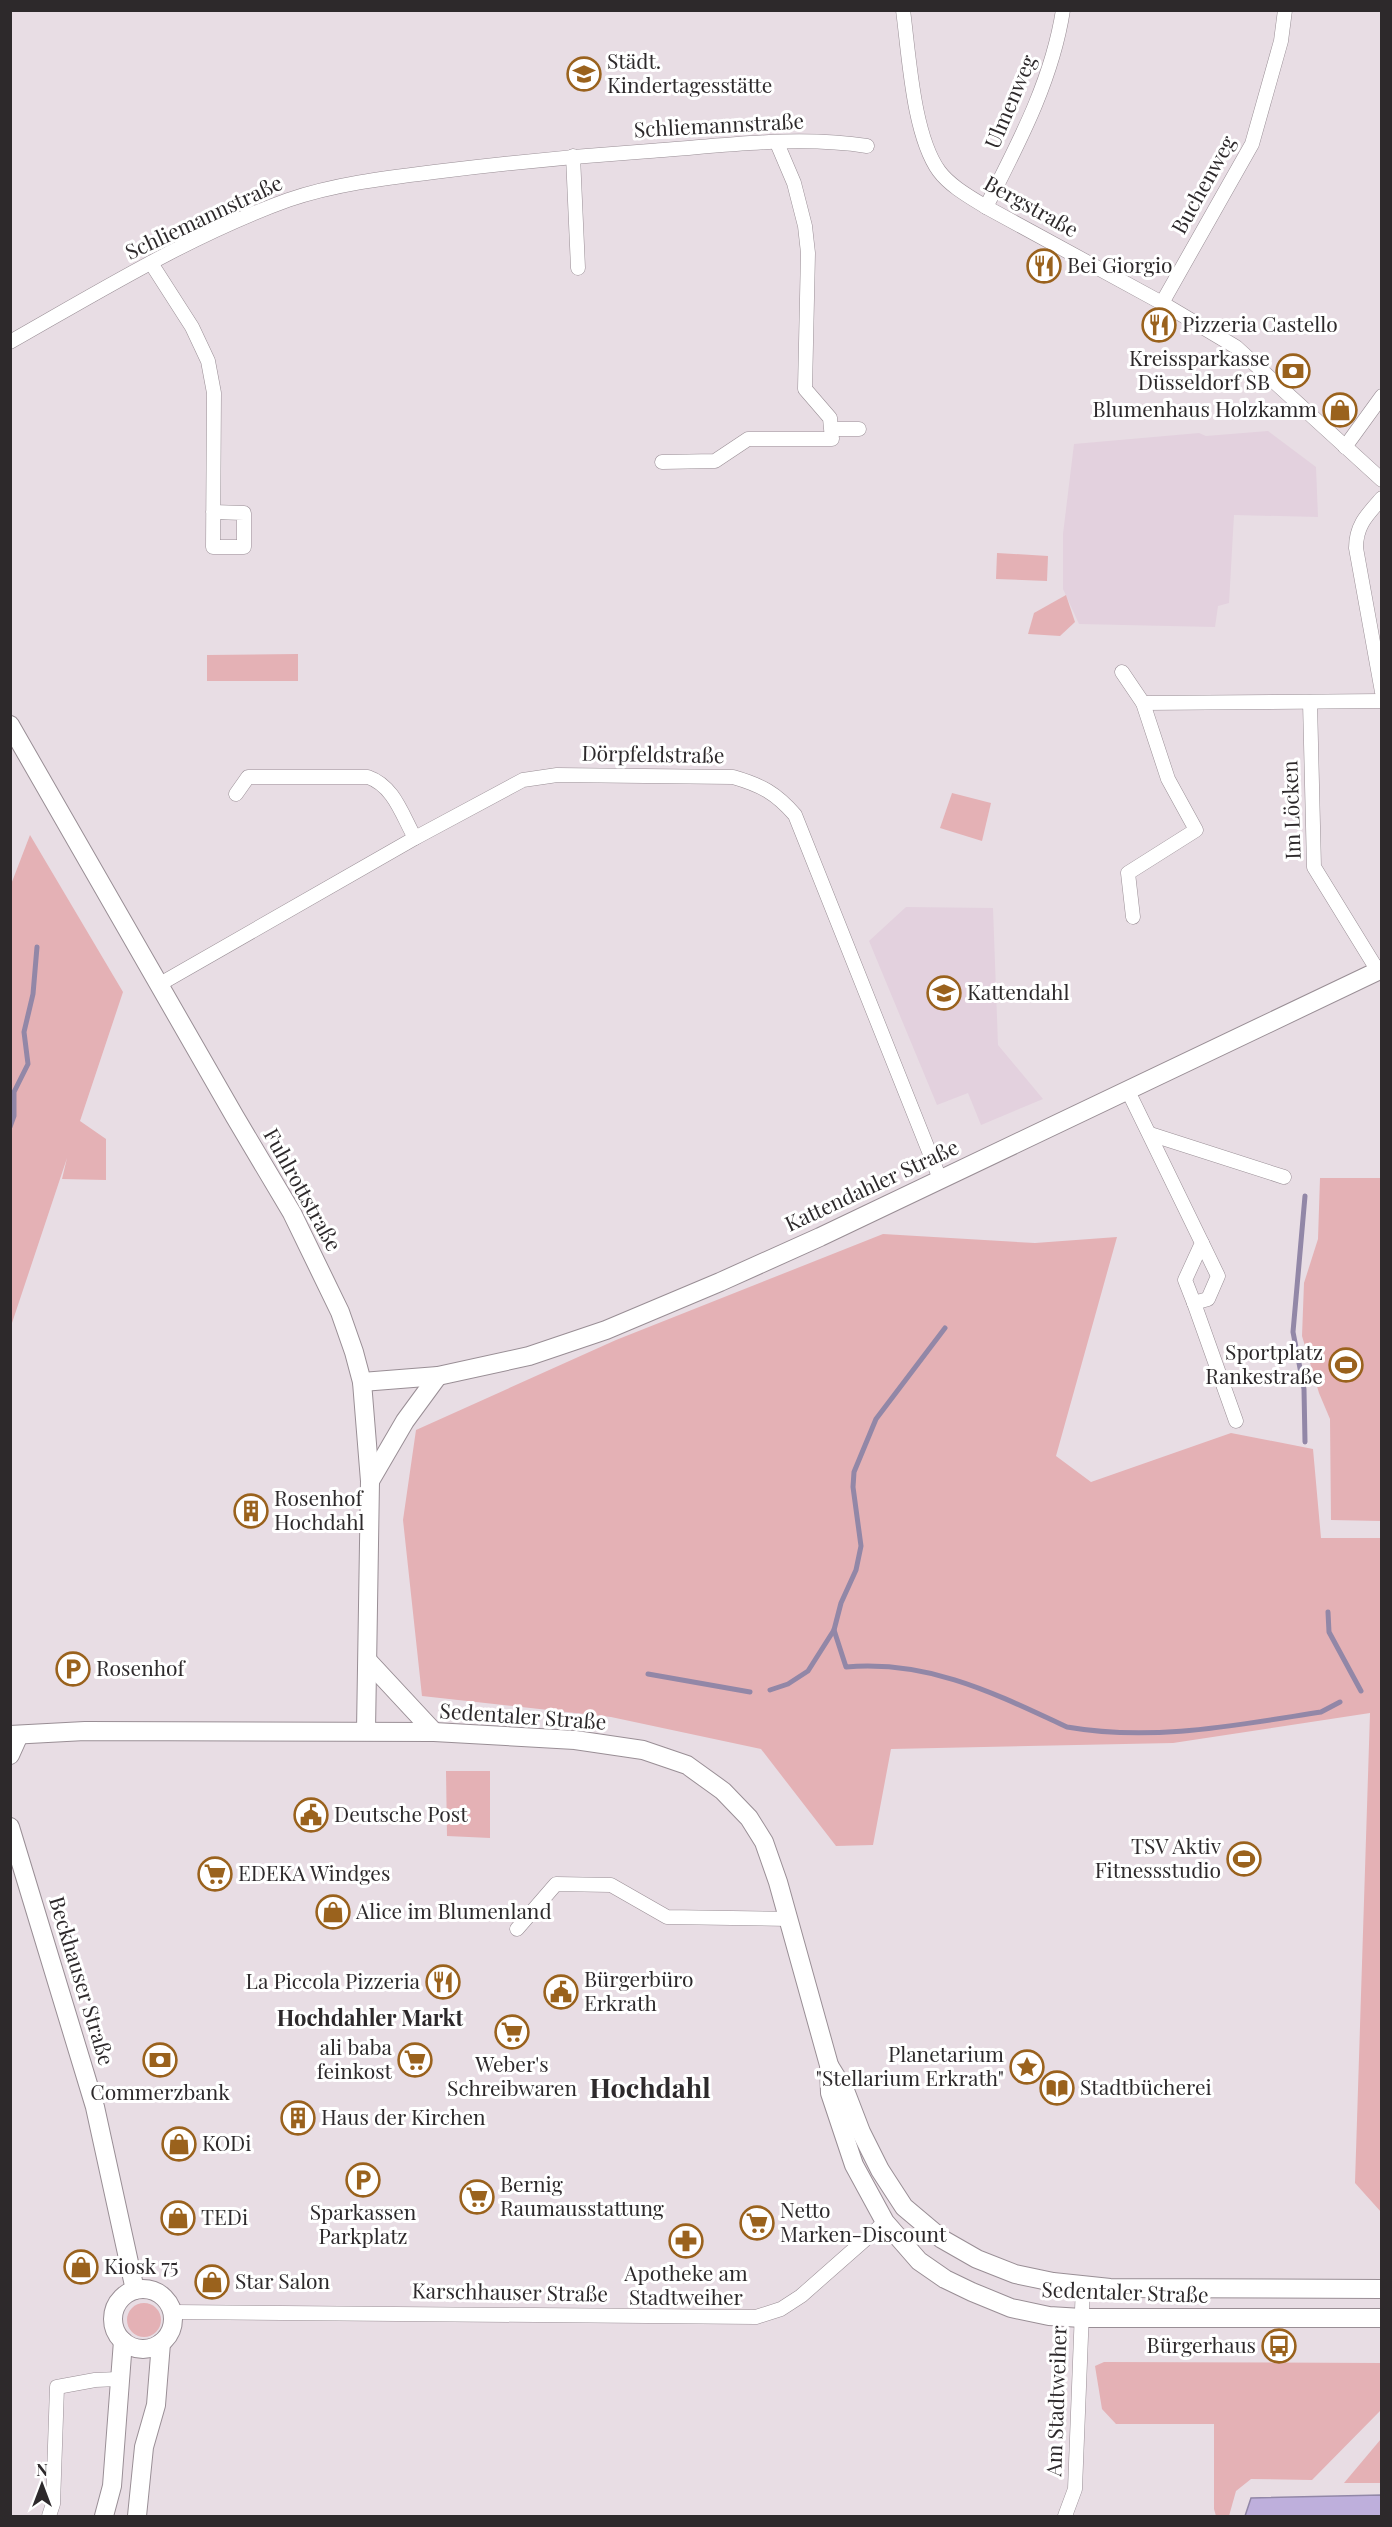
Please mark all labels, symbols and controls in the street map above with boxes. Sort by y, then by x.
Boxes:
place label: Städt. Kindertagesstätte [607,46,772,98]
street label: Ulmenweg [977,50,1041,152]
school or university icon: Städt. Kindertagesstätte [566,56,602,92]
street label: Schliemannstraße [633,106,805,142]
street label: Buchenweg [1164,130,1241,238]
street label: Schliemannstraße [120,167,286,265]
street label: Bergstraße [980,168,1084,243]
restaurant icon: Bei Giorgio [1026,248,1062,284]
place label: Bei Giorgio [1067,250,1173,278]
restaurant icon: Pizzeria Castello [1141,307,1177,343]
place label: Pizzeria Castello [1182,309,1338,337]
place label: Kreissparkasse Düsseldorf SB [1129,343,1270,395]
bank icon: Kreissparkasse Düsseldorf SB [1275,353,1311,389]
shop icon: Blumenhaus Holzkamm [1322,392,1358,428]
place label: Blumenhaus Holzkamm [1093,394,1317,422]
street label: Dörpfeldstraße [581,738,725,768]
street label: Im Löcken [1274,760,1306,860]
school or university icon: Kattendahl [926,975,962,1011]
place label: Kattendahl [967,977,1069,1005]
street label: Fuhlrottstraße [258,1123,349,1256]
street label: Kattendahler Straße [780,1132,962,1237]
place label: Sportplatz Rankestraße [1205,1337,1323,1389]
sports icon: Sportplatz Rankestraße [1328,1347,1364,1383]
place label: Rosenhof Hochdahl [274,1483,365,1535]
building icon: Rosenhof Hochdahl [233,1493,269,1529]
parking icon: Rosenhof [55,1651,91,1687]
place label: Rosenhof [96,1653,187,1681]
street label: Sedentaler Straße [439,1695,608,1735]
public building icon: Deutsche Post [293,1797,329,1833]
place label: Deutsche Post [334,1799,468,1827]
place label: TSV Aktiv Fitnessstudio [1095,1831,1222,1883]
sports icon: TSV Aktiv Fitnessstudio [1226,1841,1262,1877]
supermarket icon: EDEKA Windges [197,1856,233,1892]
place label: EDEKA Windges [238,1858,390,1886]
street label: Beckhauser Straße [44,1892,122,2068]
shop icon: Alice im Blumenland [315,1894,351,1930]
place label: Alice im Blumenland [355,1896,552,1924]
restaurant icon: La Piccola Pizzeria [425,1964,461,2000]
place label: Bürgerbüro Erkrath [584,1964,694,2016]
place label: La Piccola Pizzeria [246,1966,421,1994]
public building icon: Bürgerbüro Erkrath [543,1974,579,2010]
district label: Hochdahler Markt [277,2002,463,2032]
supermarket icon: Weber's Schreibwaren [494,2014,530,2050]
place label: ali baba feinkost [317,2032,393,2084]
place label: Planetarium "Stellarium Erkrath" [816,2039,1004,2091]
bank icon: Commerzbank [142,2042,178,2078]
supermarket icon: ali baba feinkost [397,2042,433,2078]
place label: Weber's Schreibwaren [447,2049,577,2101]
place icon: Planetarium "Stellarium Erkrath" [1009,2049,1045,2085]
district label: Hochdahl [589,2069,711,2105]
library icon: Stadtbücherei [1039,2070,1075,2106]
place label: Stadtbücherei [1080,2072,1212,2100]
place label: Commerzbank [90,2077,230,2105]
building icon: Haus der Kirchen [280,2100,316,2136]
place label: Haus der Kirchen [321,2102,486,2130]
shop icon: KODi [161,2126,197,2162]
place label: KODi [202,2128,251,2156]
parking icon: Sparkassen Parkplatz [345,2162,381,2198]
place label: Bernig Raumausstattung [500,2169,664,2221]
supermarket icon: Bernig Raumausstattung [459,2179,495,2215]
place label: Netto Marken-Discount [780,2195,947,2247]
place label: Sparkassen Parkplatz [310,2197,417,2249]
shop icon: TEDi [160,2200,196,2236]
place label: TEDi [201,2202,248,2230]
supermarket icon: Netto Marken-Discount [739,2205,775,2241]
pharmacy icon: Apotheke am Stadtweiher [668,2223,704,2259]
shop icon: Kiosk 75 [63,2249,99,2285]
place label: Kiosk 75 [104,2251,179,2279]
place label: Apotheke am Stadtweiher [623,2258,748,2310]
shop icon: Star Salon [194,2264,230,2300]
place label: Star Salon [235,2266,330,2294]
street label: Sedentaler Straße [1041,2274,1209,2308]
street label: Karschhauser Straße [412,2275,608,2307]
street label: Am Stadtweiher [1038,2324,1072,2478]
bus stop icon: Bürgerhaus [1261,2328,1297,2364]
place label: Bürgerhaus [1147,2330,1256,2358]
north arrow [12,2455,72,2515]
text: N [36,2459,48,2480]

